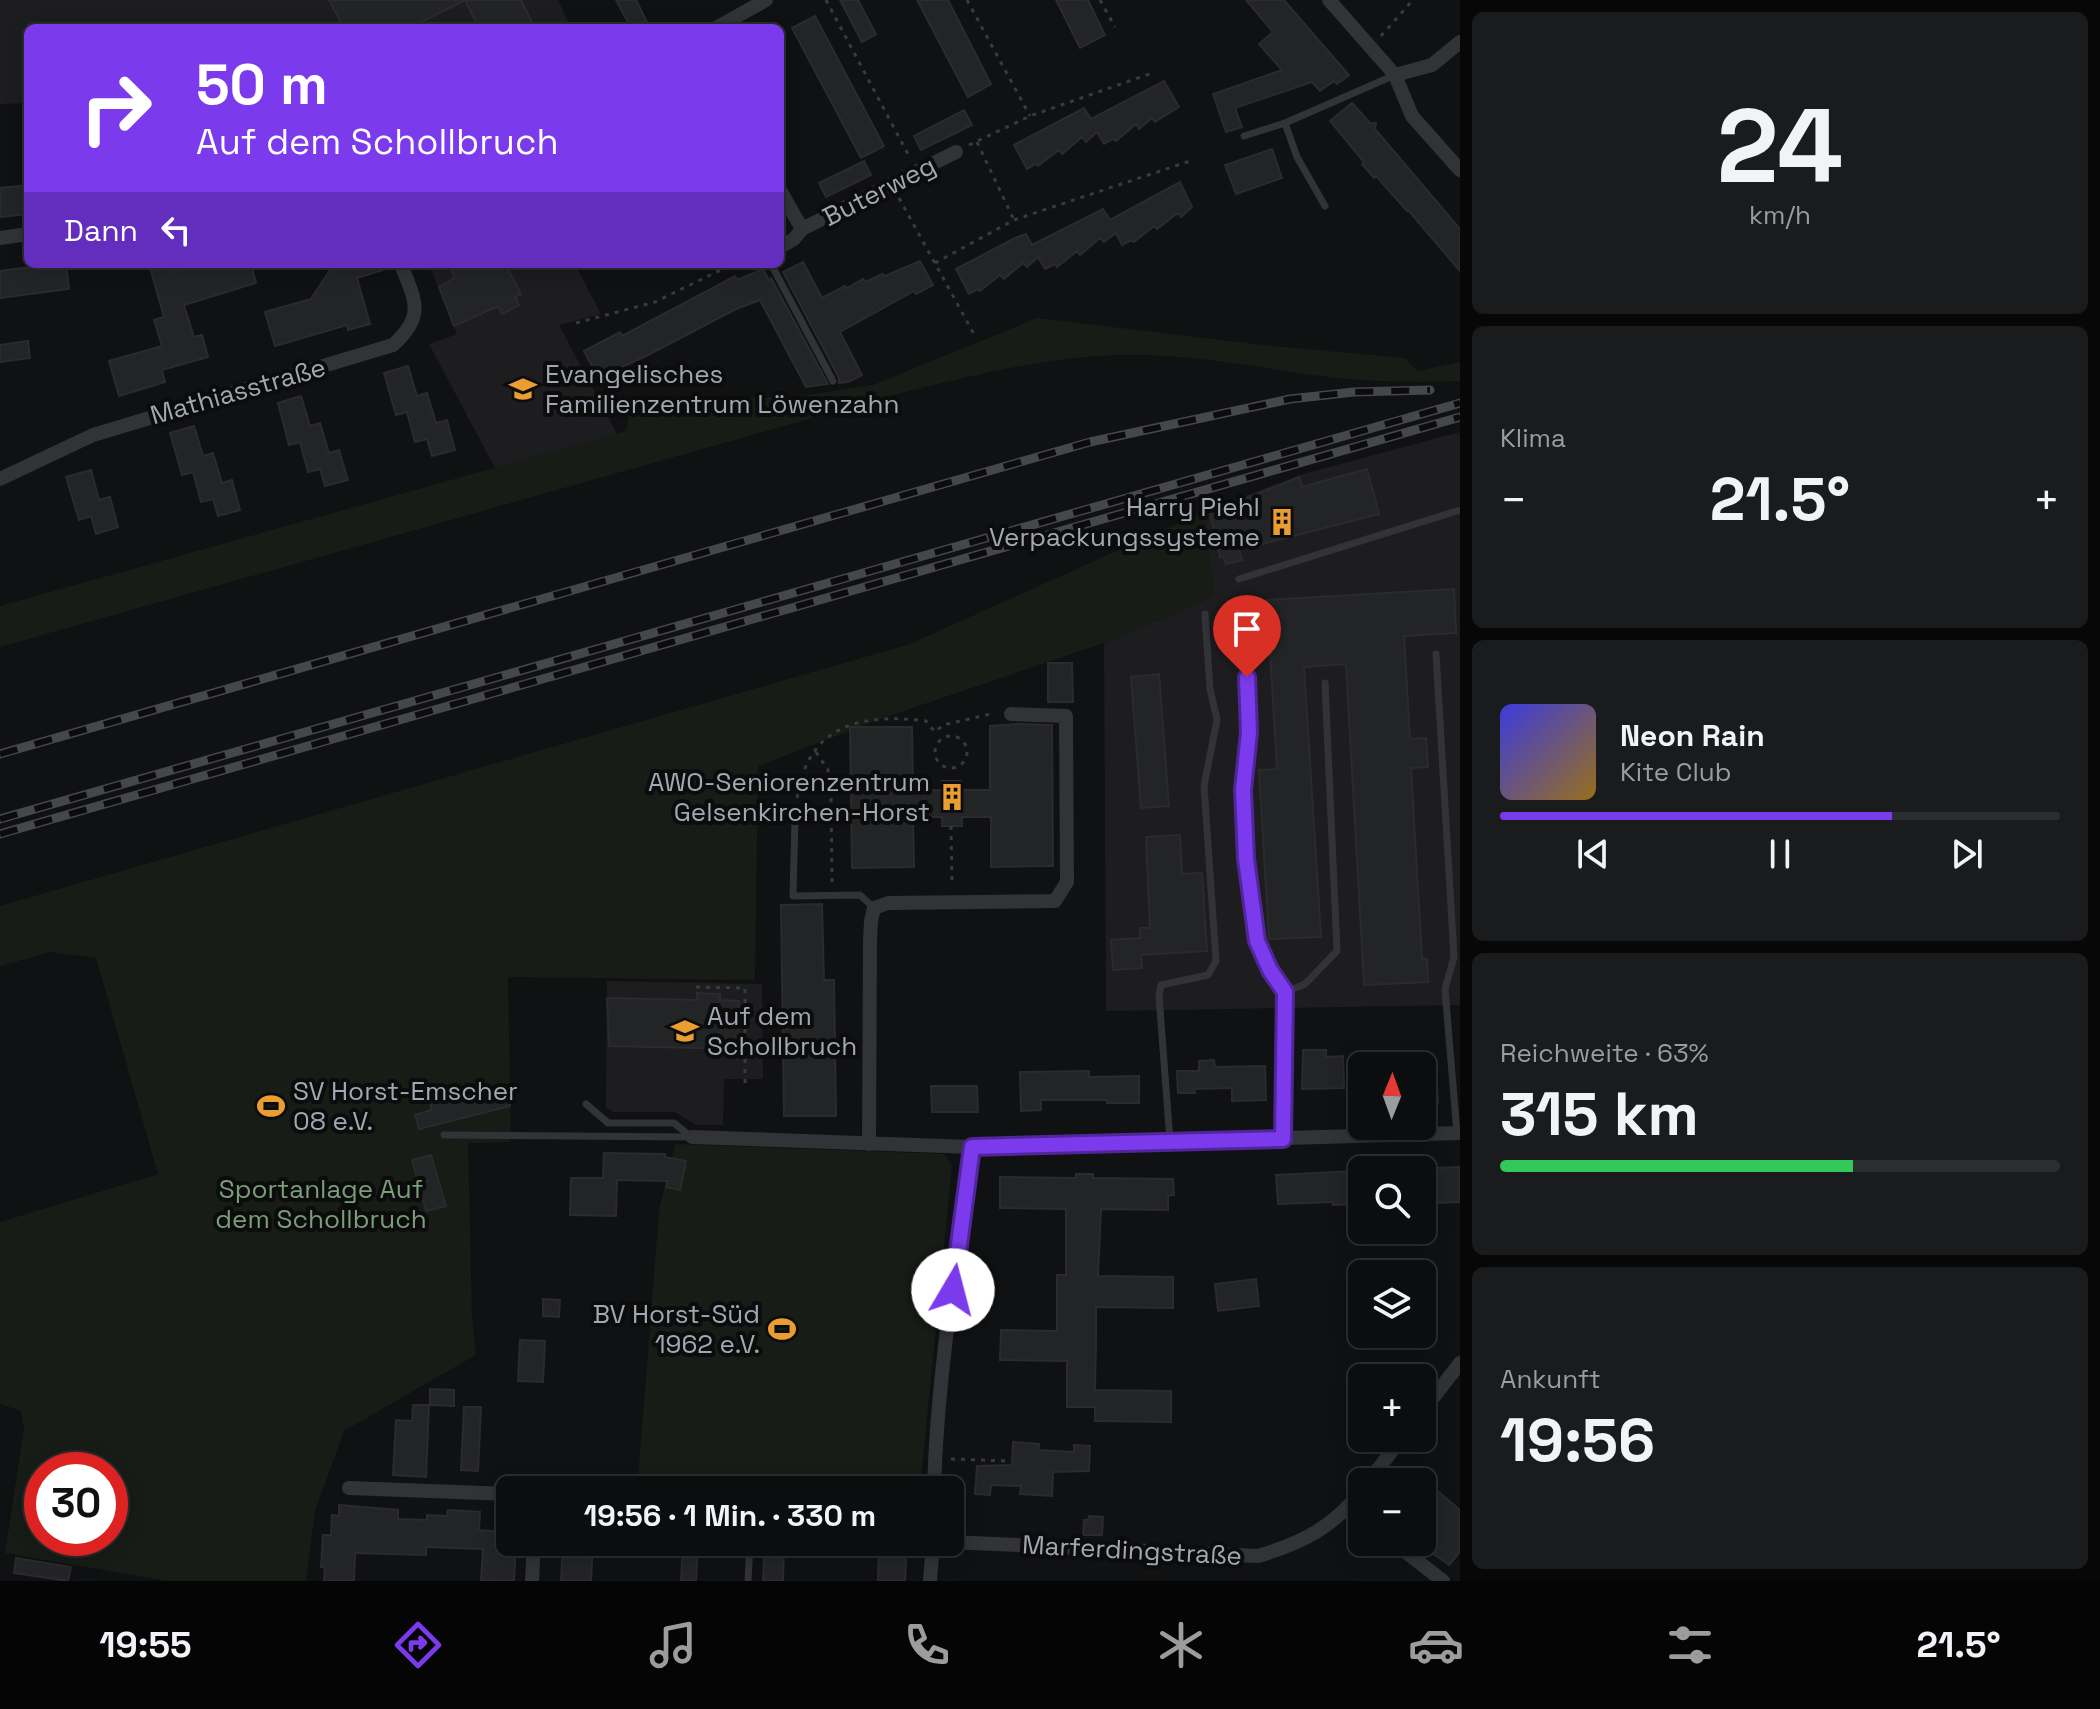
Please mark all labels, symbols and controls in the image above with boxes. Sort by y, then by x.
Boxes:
text: 50 m [196,49,328,120]
icon: right [64,56,168,160]
text: 24 [1717,80,1843,212]
text: Auf dem Schollbruch [196,119,559,165]
street label: Buterweg [817,148,941,234]
text: km/h [1749,198,1811,232]
icon: left [154,208,198,252]
text: Dann [64,211,138,250]
street label: Mathiasstraße [146,350,330,432]
place label: Evangelisches Familienzentrum Löwenzahn [545,357,899,421]
school or university icon: Evangelisches Familienzentrum Löwenzahn [508,374,538,404]
text: Klima [1500,421,1566,455]
text: 21.5° [1710,461,1850,538]
text: − [1500,472,1527,528]
text: + [2033,472,2060,528]
place label: Harry Piehl Verpackungssysteme [989,490,1260,554]
building icon: Harry Piehl Verpackungssysteme [1267,507,1297,537]
pin [1213,595,1281,677]
icon: arrive [1225,607,1269,651]
text: Neon Rain [1620,716,1765,755]
text: Kite Club [1620,755,1732,789]
place label: AWO-Seniorenzentrum Gelsenkirchen-Horst [648,765,930,829]
building icon: AWO-Seniorenzentrum Gelsenkirchen-Horst [937,782,967,812]
icon: previous [1571,832,1615,876]
icon: pause [1758,832,1802,876]
icon: next [1945,832,1989,876]
place label: Auf dem Schollbruch [707,999,857,1063]
school or university icon: Auf dem Schollbruch [670,1016,700,1046]
text: Reichweite · 63% [1500,1036,1709,1070]
north arrow [1348,1052,1436,1140]
map controls [1348,1052,1436,1556]
place label: SV Horst-Emscher 08 e.V. [293,1074,518,1138]
text: 315 km [1500,1076,1699,1153]
sports icon: SV Horst-Emscher 08 e.V. [256,1091,286,1121]
button: search [1348,1156,1436,1244]
park label: Sportanlage Auf dem Schollbruch [215,1172,427,1236]
position arrow [911,1248,995,1332]
button: layers [1348,1260,1436,1348]
place label: BV Horst-Süd 1962 e.V. [593,1297,760,1361]
sports icon: BV Horst-Süd 1962 e.V. [767,1314,797,1344]
text: Ankunft [1500,1362,1601,1396]
button: + [1348,1364,1436,1452]
text: 19:56 [1500,1402,1655,1479]
speed limit sign: 30 [24,1452,128,1556]
button: − [1348,1468,1436,1556]
text: 19:56 · 1 Min. · 330 m [584,1496,876,1535]
street label: Marferdingstraße [1021,1527,1243,1573]
icon: directions [390,1617,446,1673]
icon: music [645,1617,701,1673]
icon: phone [899,1617,955,1673]
icon: climate [1153,1617,1209,1673]
icon: car [1408,1617,1464,1673]
icon: filters [1662,1617,1718,1673]
text: 19:55 [99,1622,192,1668]
text: 21.5° [1917,1622,2001,1668]

